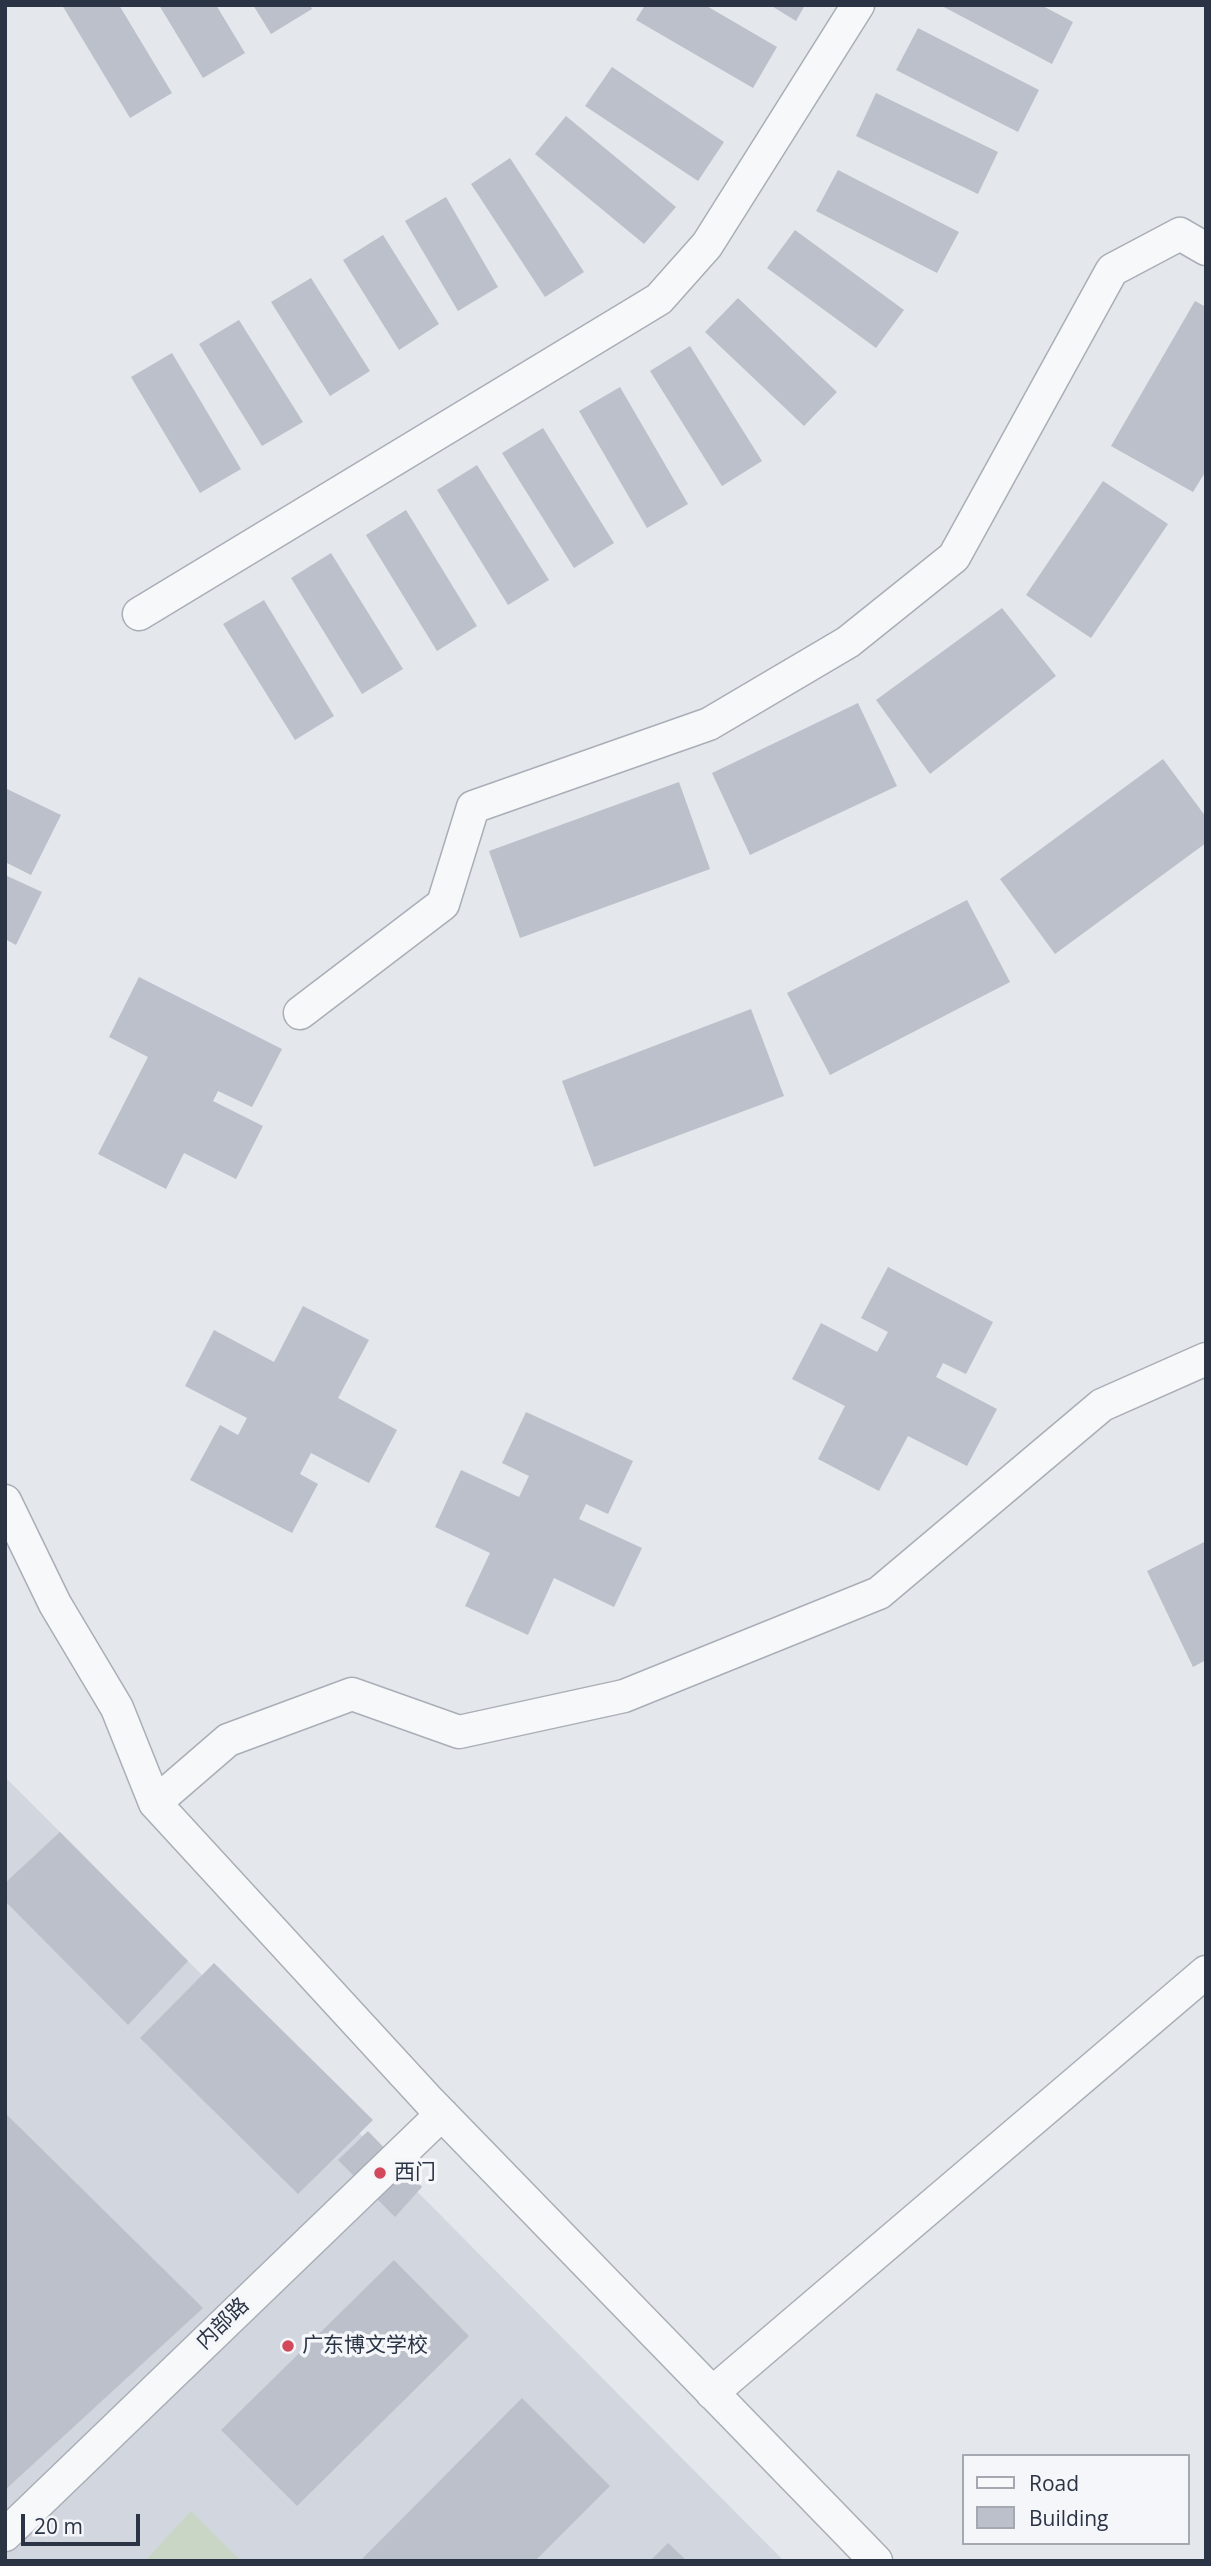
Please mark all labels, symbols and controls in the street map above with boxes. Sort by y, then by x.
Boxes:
place label: 西门 [394,2160,436,2186]
marker: 西门 [372,2165,388,2181]
street label: 内部路 [192,2293,254,2355]
place label: 广东博文学校 [302,2333,428,2359]
marker: 广东博文学校 [280,2338,296,2354]
legend [962,2454,1190,2545]
text: Road [1029,2469,1079,2497]
scale bar [24,2500,144,2544]
text: Building [1029,2504,1108,2532]
text: 20 m [34,2512,83,2540]

